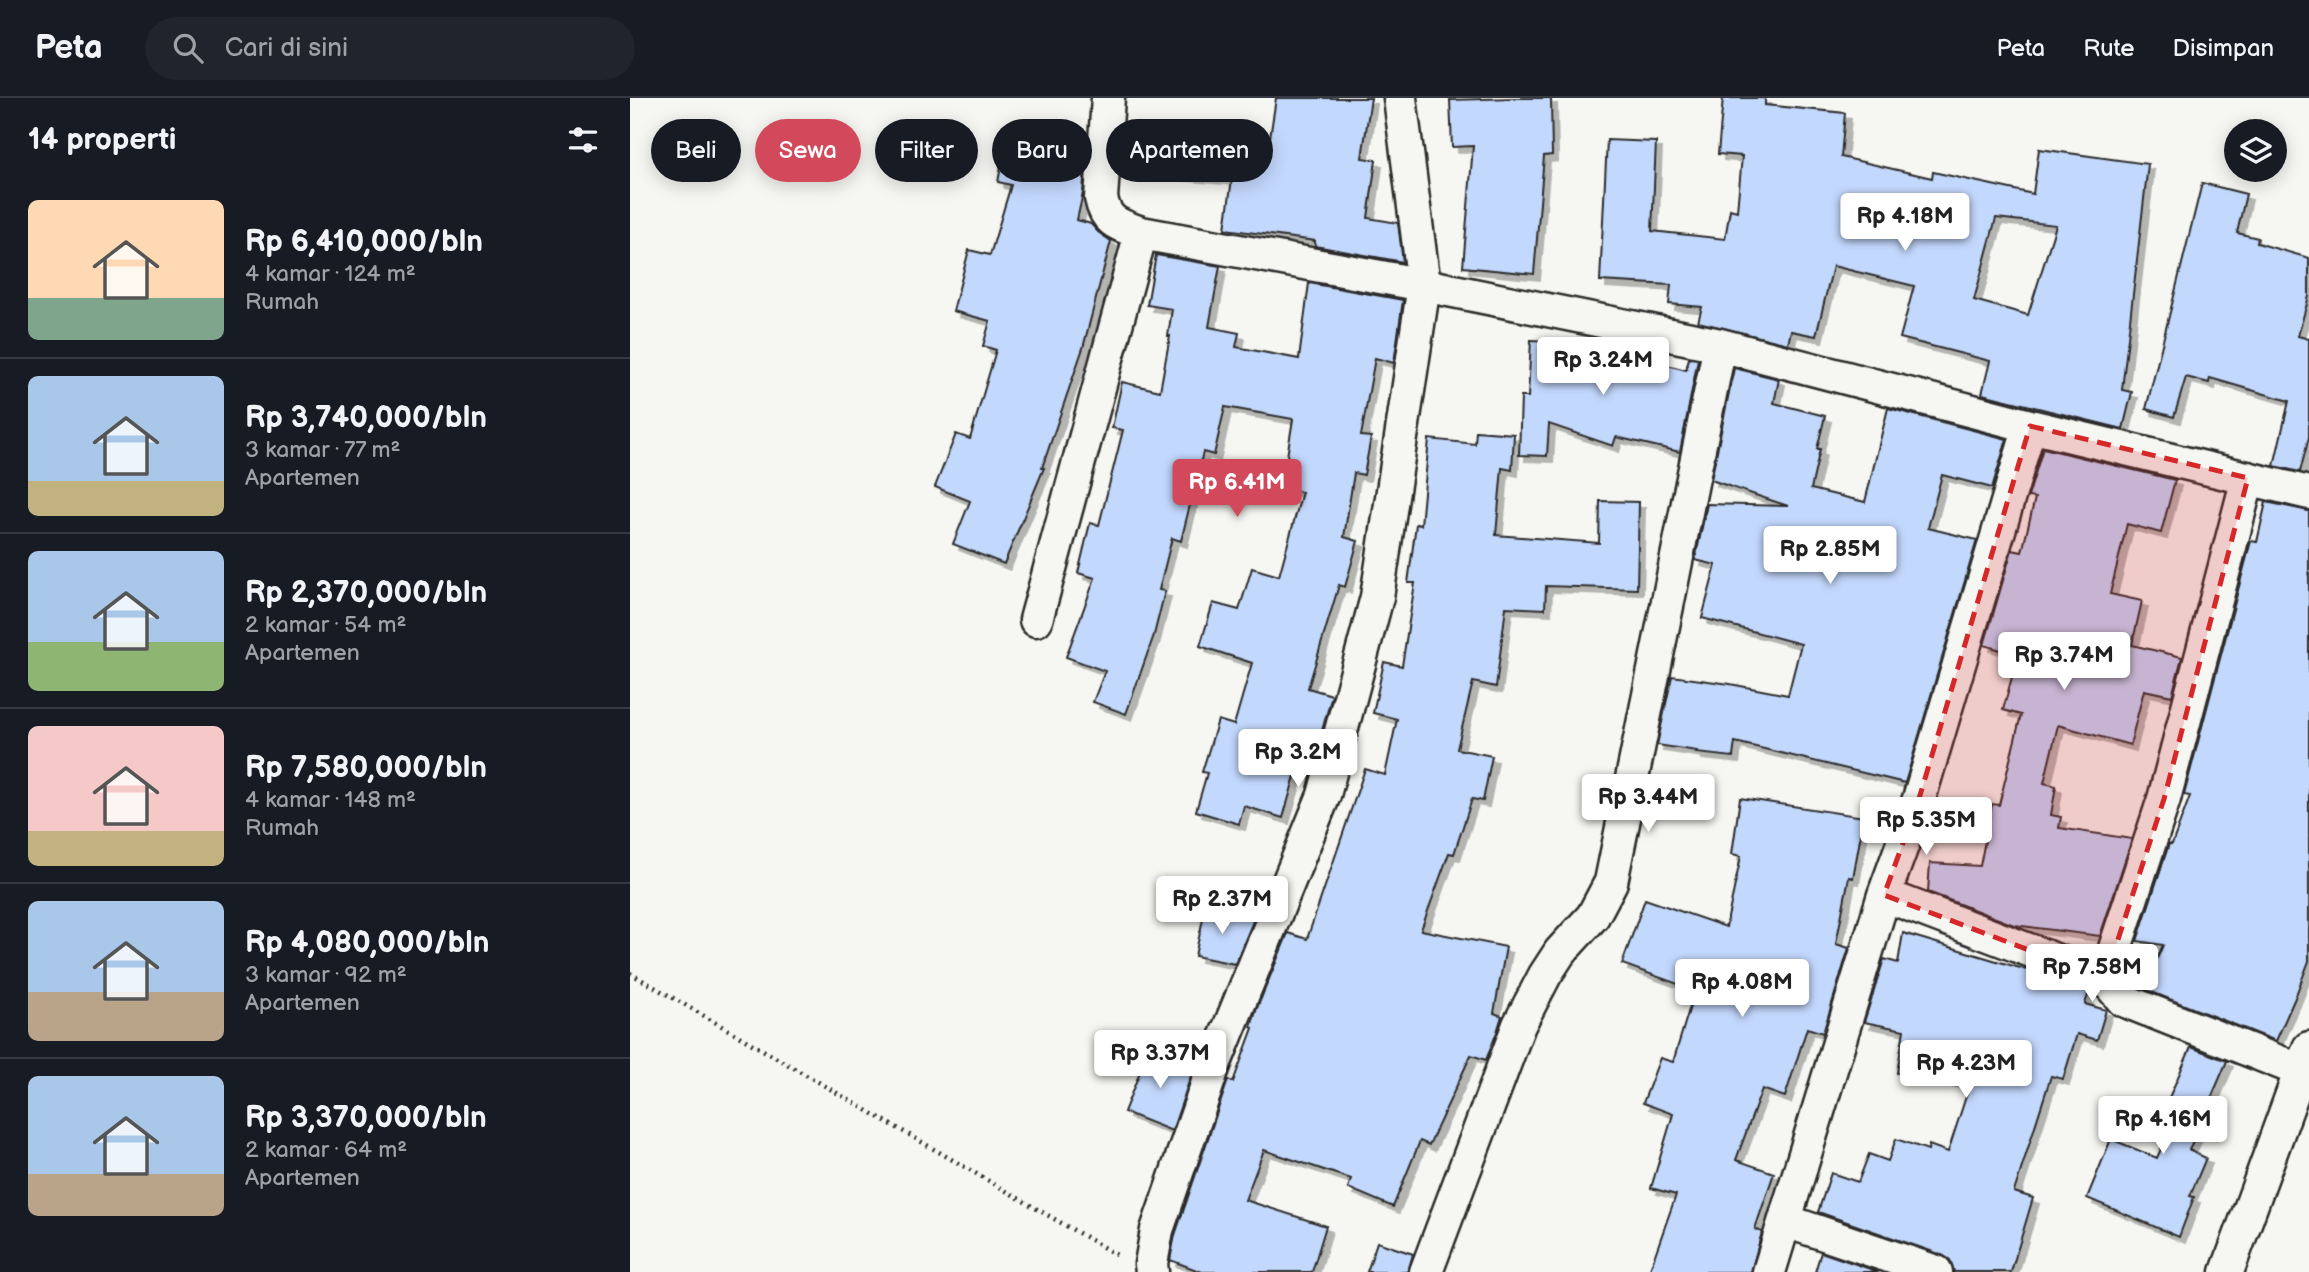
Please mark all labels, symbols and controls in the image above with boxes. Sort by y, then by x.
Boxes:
search box [145,17,635,80]
text: Peta [35,28,103,68]
icon: search [169,29,207,67]
text: Cari di sini [225,33,348,64]
text: Peta [1997,34,2045,63]
text: Rute [2083,34,2135,63]
text: Disimpan [2173,34,2274,63]
chip: Beli [651,119,741,182]
chip: Sewa [755,119,861,182]
chip: Filter [875,119,978,182]
chip: Baru [992,119,1092,182]
chip: Apartemen [1106,119,1273,182]
map controls [2224,119,2287,182]
button: layers [2224,119,2287,182]
icon: filters [564,121,602,159]
text: 14 properti [28,122,176,158]
pin: Rp 4.18M [1833,194,1977,253]
text: Rp 4.18M [1856,202,1954,230]
text: Rp 6,410,000/bln [245,224,483,260]
icon: home [84,228,168,312]
text: 4 kamar · 124 m² [245,260,416,288]
text: Rumah [245,288,319,316]
pin: Rp 3.24M [1531,338,1675,397]
text: Rp 3.24M [1553,346,1653,374]
text: Rp 3,740,000/bln [245,400,487,436]
icon: home [84,404,168,488]
text: 3 kamar · 77 m² [245,436,400,464]
pin: Rp 6.41M [1165,460,1309,519]
text: Apartemen [245,464,360,492]
text: Rp 6.41M [1189,468,1285,496]
pin: Rp 2.85M [1758,526,1902,586]
text: Rp 2.85M [1780,535,1880,563]
text: Rp 2,370,000/bln [245,575,487,611]
icon: home [84,579,168,663]
text: 2 kamar · 54 m² [245,611,406,639]
pin: Rp 3.74M [1992,632,2136,692]
text: Apartemen [245,639,360,667]
text: Rp 3.74M [2014,641,2114,669]
pin: Rp 3.2M [1233,730,1363,789]
text: Rp 3.2M [1254,738,1342,766]
text: Rp 7,580,000/bln [245,750,487,786]
icon: home [84,754,168,838]
pin: Rp 3.44M [1576,774,1720,834]
text: Rp 3.44M [1598,783,1698,811]
text: 4 kamar · 148 m² [245,786,416,814]
pin: Rp 5.35M [1854,798,1998,857]
text: Rp 5.35M [1876,806,1976,834]
text: Rumah [245,814,319,842]
pin: Rp 2.37M [1150,876,1294,936]
text: Rp 2.37M [1172,885,1272,913]
text: Rp 4,080,000/bln [245,925,490,961]
icon: home [84,929,168,1013]
pin: Rp 7.58M [2020,944,2164,1004]
text: Rp 7.58M [2042,953,2142,981]
pin: Rp 4.08M [1670,960,1814,1019]
text: 3 kamar · 92 m² [245,961,407,989]
text: Rp 4.08M [1691,968,1793,996]
text: Apartemen [245,989,360,1017]
pin: Rp 3.37M [1088,1030,1232,1090]
text: Rp 3.37M [1110,1039,1210,1067]
pin: Rp 4.23M [1894,1040,2038,1100]
text: Rp 4.23M [1916,1049,2016,1077]
pin: Rp 4.16M [2091,1096,2235,1156]
text: Rp 3,370,000/bln [245,1100,487,1136]
icon: home [84,1104,168,1188]
text: Rp 4.16M [2114,1105,2212,1133]
text: 2 kamar · 64 m² [245,1136,407,1164]
text: Apartemen [245,1164,360,1192]

